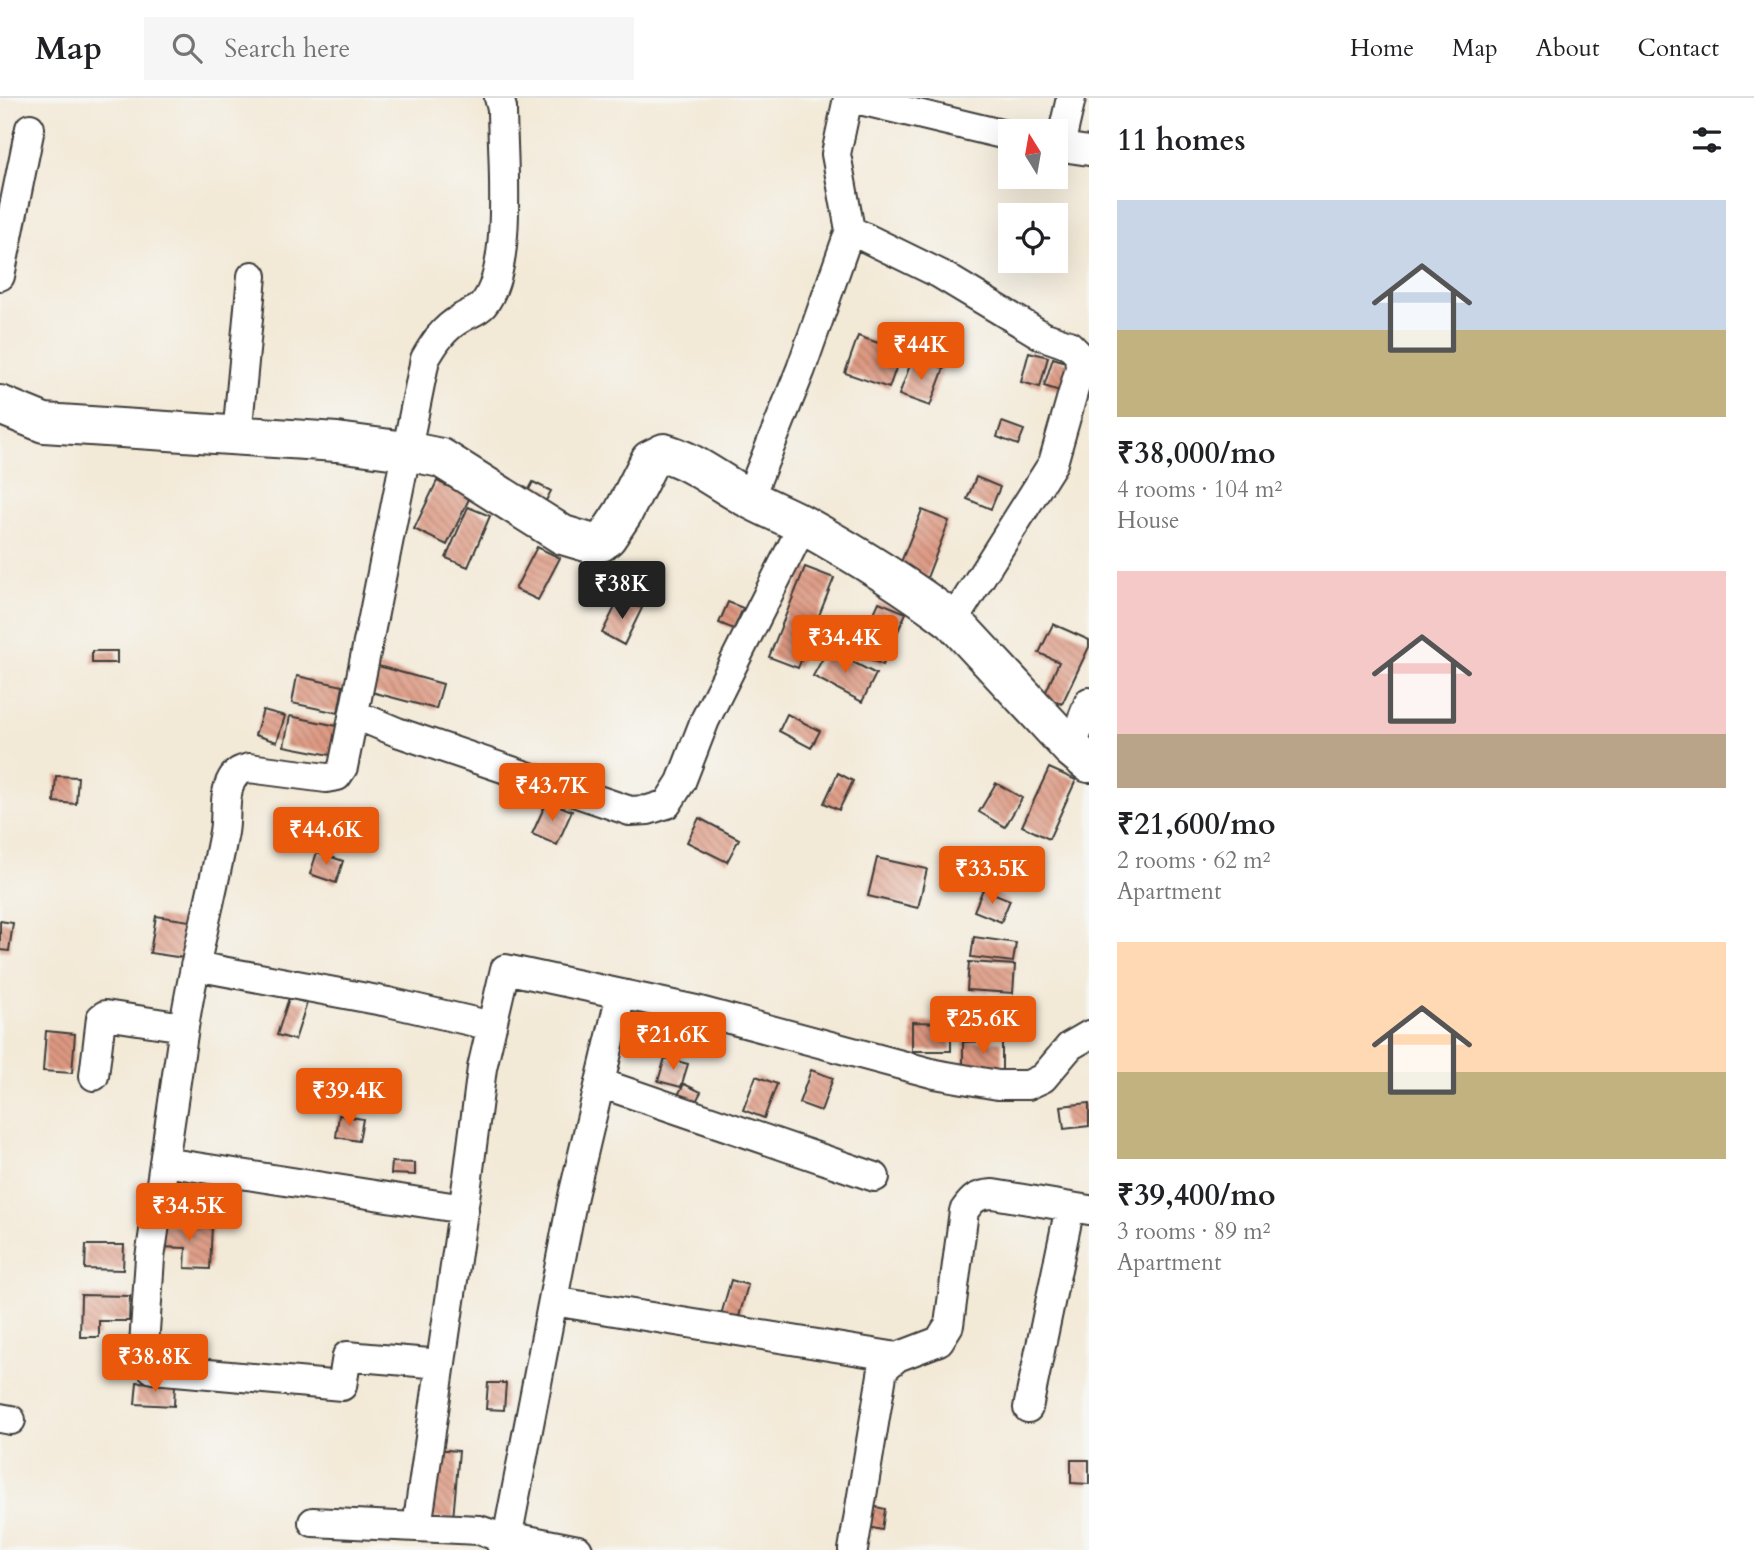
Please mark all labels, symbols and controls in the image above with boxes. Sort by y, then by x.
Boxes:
search box [144,17,634,80]
text: Map [35,26,102,71]
icon: search [168,29,206,67]
text: Search here [224,31,350,66]
text: Home [1350,32,1414,65]
text: Map [1452,32,1498,65]
text: About [1536,32,1600,65]
text: Contact [1638,32,1719,65]
north arrow [998,119,1068,189]
map controls [998,119,1068,273]
text: 11 homes [1117,120,1246,161]
icon: filters [1688,121,1726,159]
button: locate [998,203,1068,273]
icon: home [1359,245,1485,371]
pin: ₹44K [880,322,962,382]
text: ₹44K [893,329,949,360]
text: ₹38,000/mo [1117,433,1276,474]
text: 4 rooms · 104 m² [1117,474,1282,505]
text: House [1117,505,1179,536]
pin: ₹38K [581,561,663,621]
text: ₹38K [594,568,650,599]
pin: ₹34.4K [788,616,902,675]
icon: home [1359,616,1485,742]
text: ₹34.4K [808,622,882,653]
pin: ₹43.7K [495,764,609,823]
text: ₹43.7K [515,770,589,801]
text: ₹21,600/mo [1117,804,1276,845]
pin: ₹44.6K [269,808,383,867]
text: ₹44.6K [289,814,363,845]
text: 2 rooms · 62 m² [1117,845,1270,876]
pin: ₹33.5K [935,846,1049,906]
text: ₹33.5K [955,853,1029,884]
text: Apartment [1117,876,1221,907]
icon: home [1359,987,1485,1113]
pin: ₹25.6K [926,996,1040,1056]
text: ₹25.6K [946,1003,1020,1034]
pin: ₹21.6K [616,1012,730,1072]
text: ₹21.6K [636,1019,710,1050]
pin: ₹39.4K [292,1068,406,1128]
text: ₹39.4K [312,1075,386,1106]
text: ₹39,400/mo [1117,1175,1276,1216]
pin: ₹34.5K [132,1184,246,1243]
text: ₹34.5K [152,1190,226,1221]
text: 3 rooms · 89 m² [1117,1216,1270,1247]
text: Apartment [1117,1247,1221,1278]
pin: ₹38.8K [98,1334,212,1394]
text: ₹38.8K [118,1341,192,1372]

